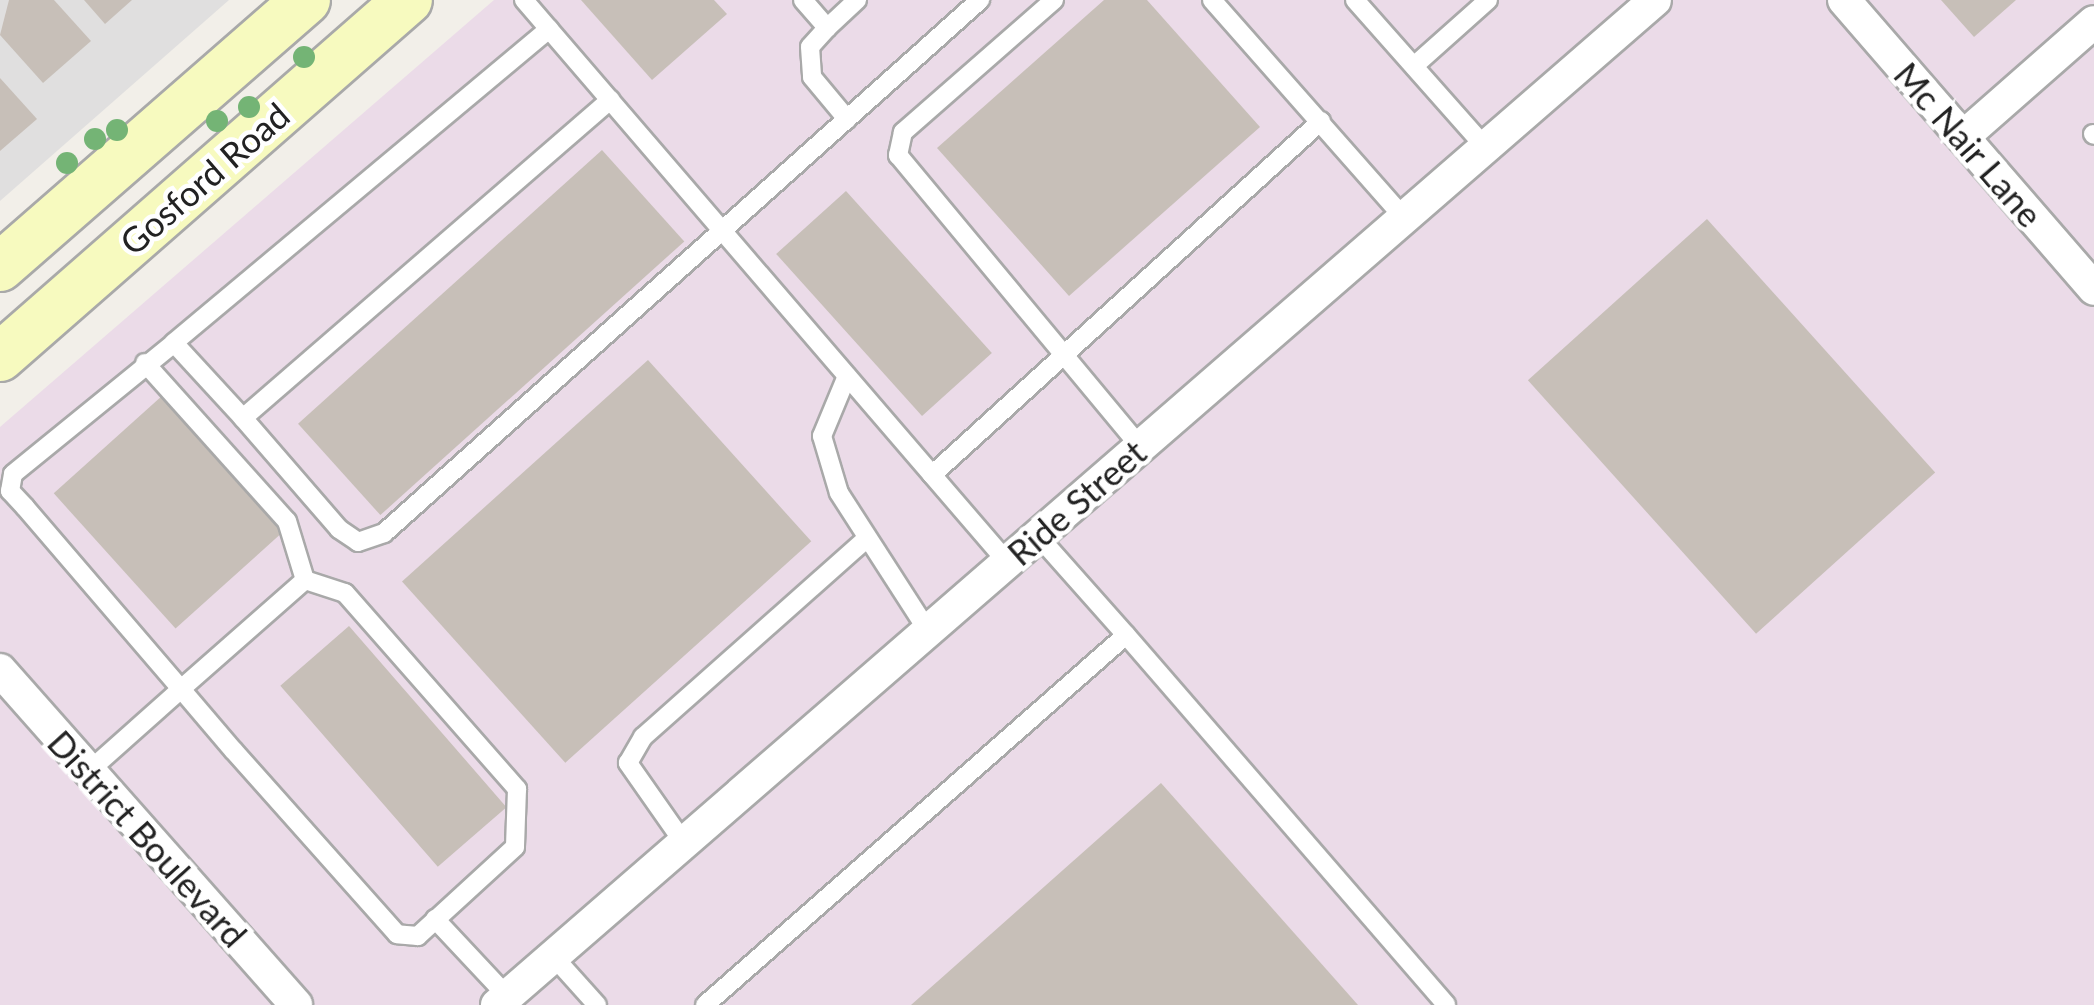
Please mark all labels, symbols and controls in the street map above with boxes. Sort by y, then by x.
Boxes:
street label: Mc Nair Lane [1886,53,2052,235]
street label: Gosford Road [111,93,297,263]
street label: Ride Street [998,431,1154,573]
street label: District Boulevard [40,721,256,955]

